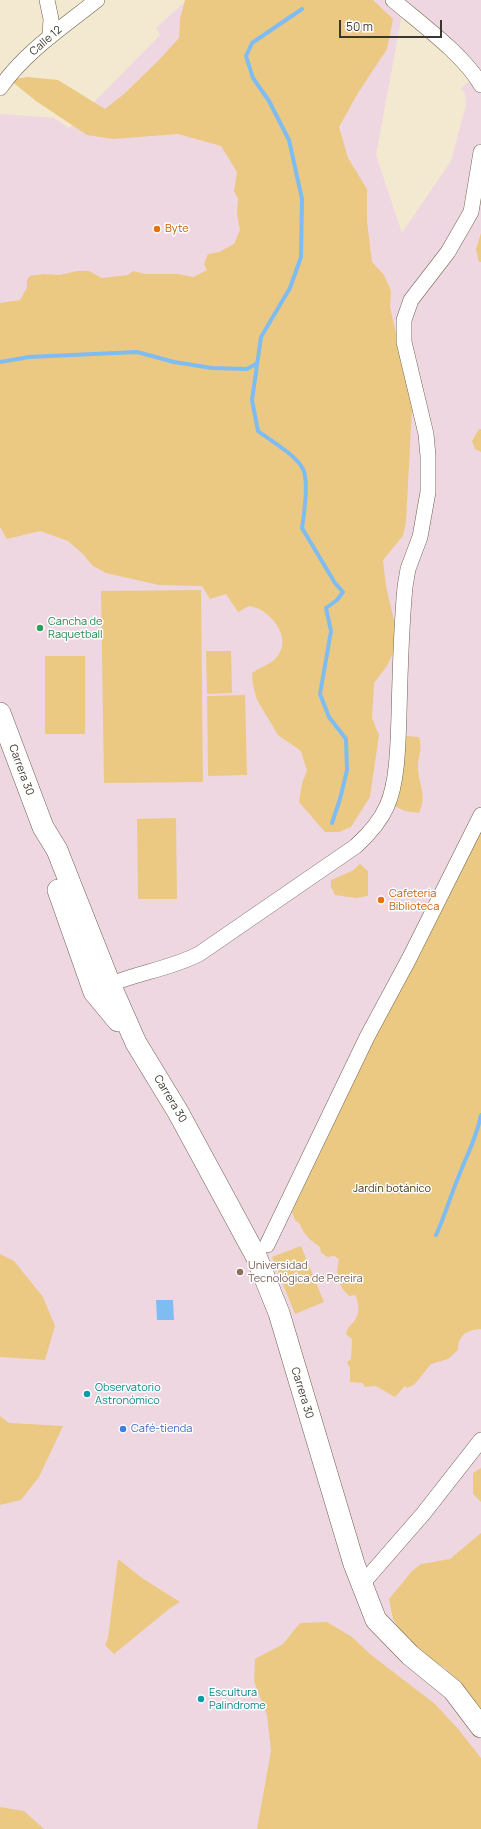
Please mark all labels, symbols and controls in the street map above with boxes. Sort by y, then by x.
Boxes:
scale bar [341,12,444,38]
text: 50 m [346,18,373,35]
street label: Calle 12 [27,23,65,59]
place label: Byte [165,222,189,236]
marker: Byte [152,224,162,234]
place label: Cancha de Raquetball [48,615,103,641]
marker: Cancha de Raquetball [35,623,45,633]
street label: Carrera 30 [6,743,36,797]
place label: Cafeteria Biblioteca [389,887,439,913]
marker: Cafeteria Biblioteca [376,895,386,905]
street label: Carrera 30 [151,1073,189,1125]
park label: Jardín botánico [353,1182,431,1196]
place label: Universidad Tecnológica de Pereira [248,1259,363,1285]
marker: Universidad Tecnológica de Pereira [235,1267,245,1277]
street label: Carrera 30 [288,1366,316,1420]
place label: Observatorio Astronómico [95,1381,161,1407]
marker: Observatorio Astronómico [82,1389,92,1399]
place label: Café-tienda [131,1422,192,1436]
marker: Café-tienda [118,1424,128,1434]
place label: Escultura Palindrome [209,1686,266,1712]
marker: Escultura Palindrome [196,1694,206,1704]

